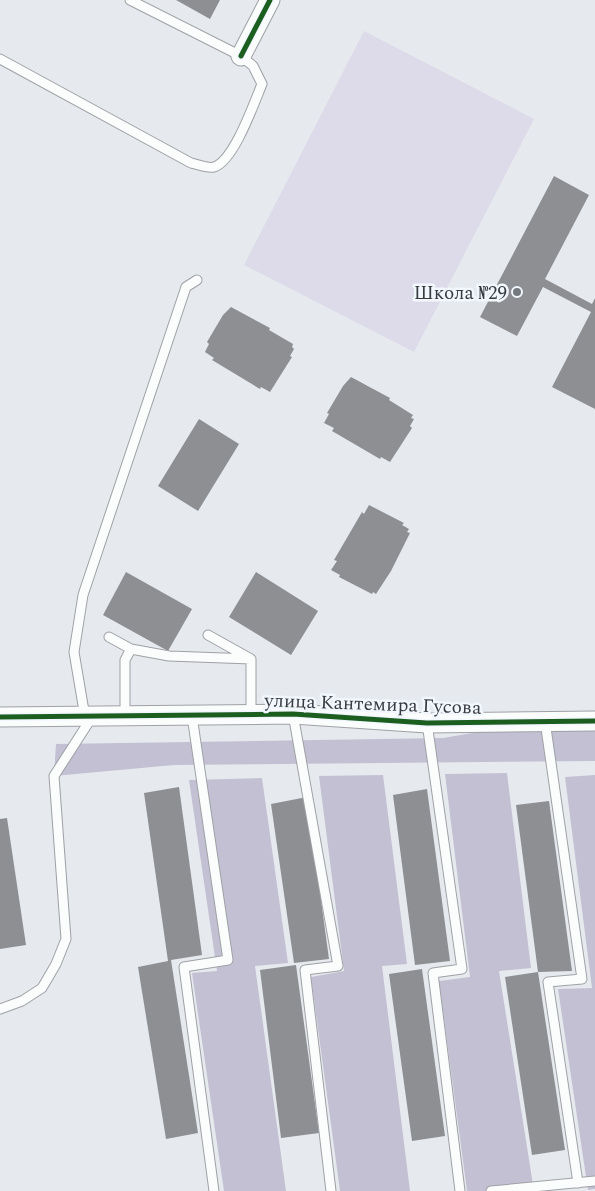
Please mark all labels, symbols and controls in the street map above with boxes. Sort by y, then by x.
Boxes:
place label: Школа №29 [414,279,507,308]
marker: Школа №29 [511,286,523,298]
street label: улица Кантемира Гусова [263,686,483,723]

